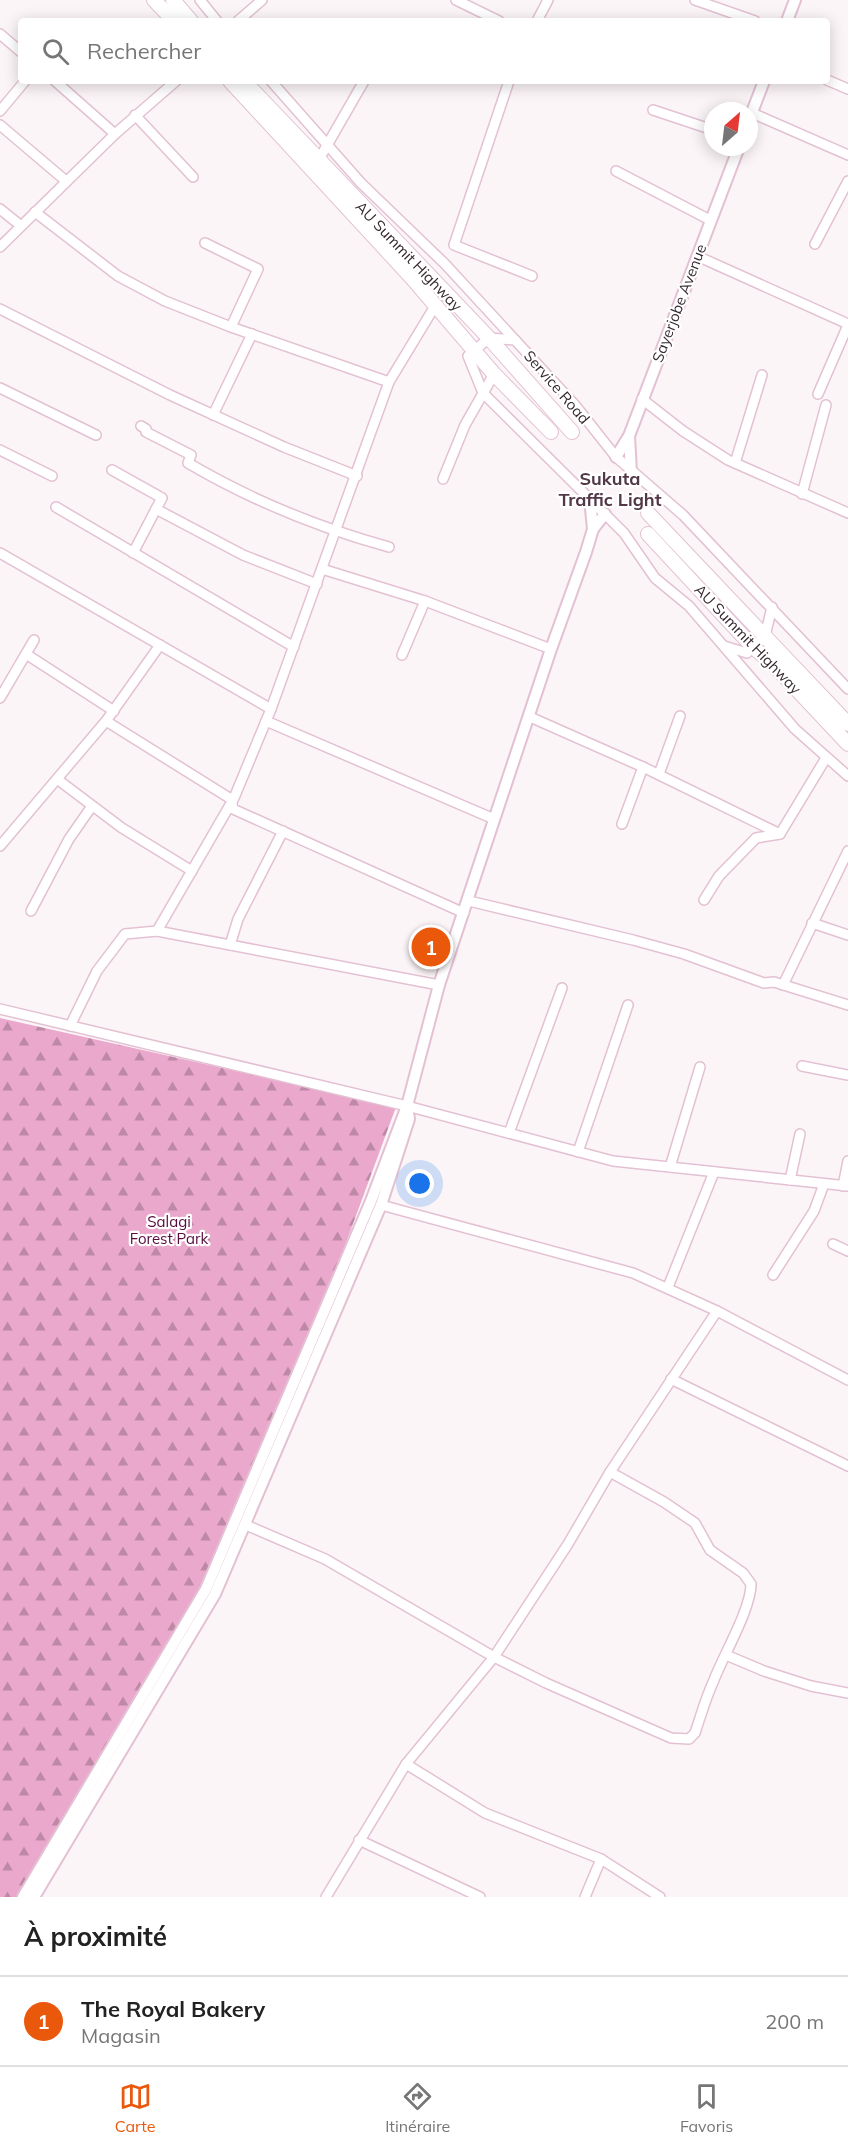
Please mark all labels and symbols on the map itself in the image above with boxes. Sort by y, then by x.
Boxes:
north arrow [704,102,758,156]
street label: AU Summit Highway [352,197,466,315]
street label: Sayerjobe Avenue [648,241,710,365]
street label: Service Road [520,346,594,428]
district label: Sukuta Traffic Light [558,467,662,511]
street label: AU Summit Highway [691,580,805,698]
pin: 1 [412,924,450,970]
your location [405,1169,434,1198]
park label: Salagi Forest Park [130,1212,208,1248]

